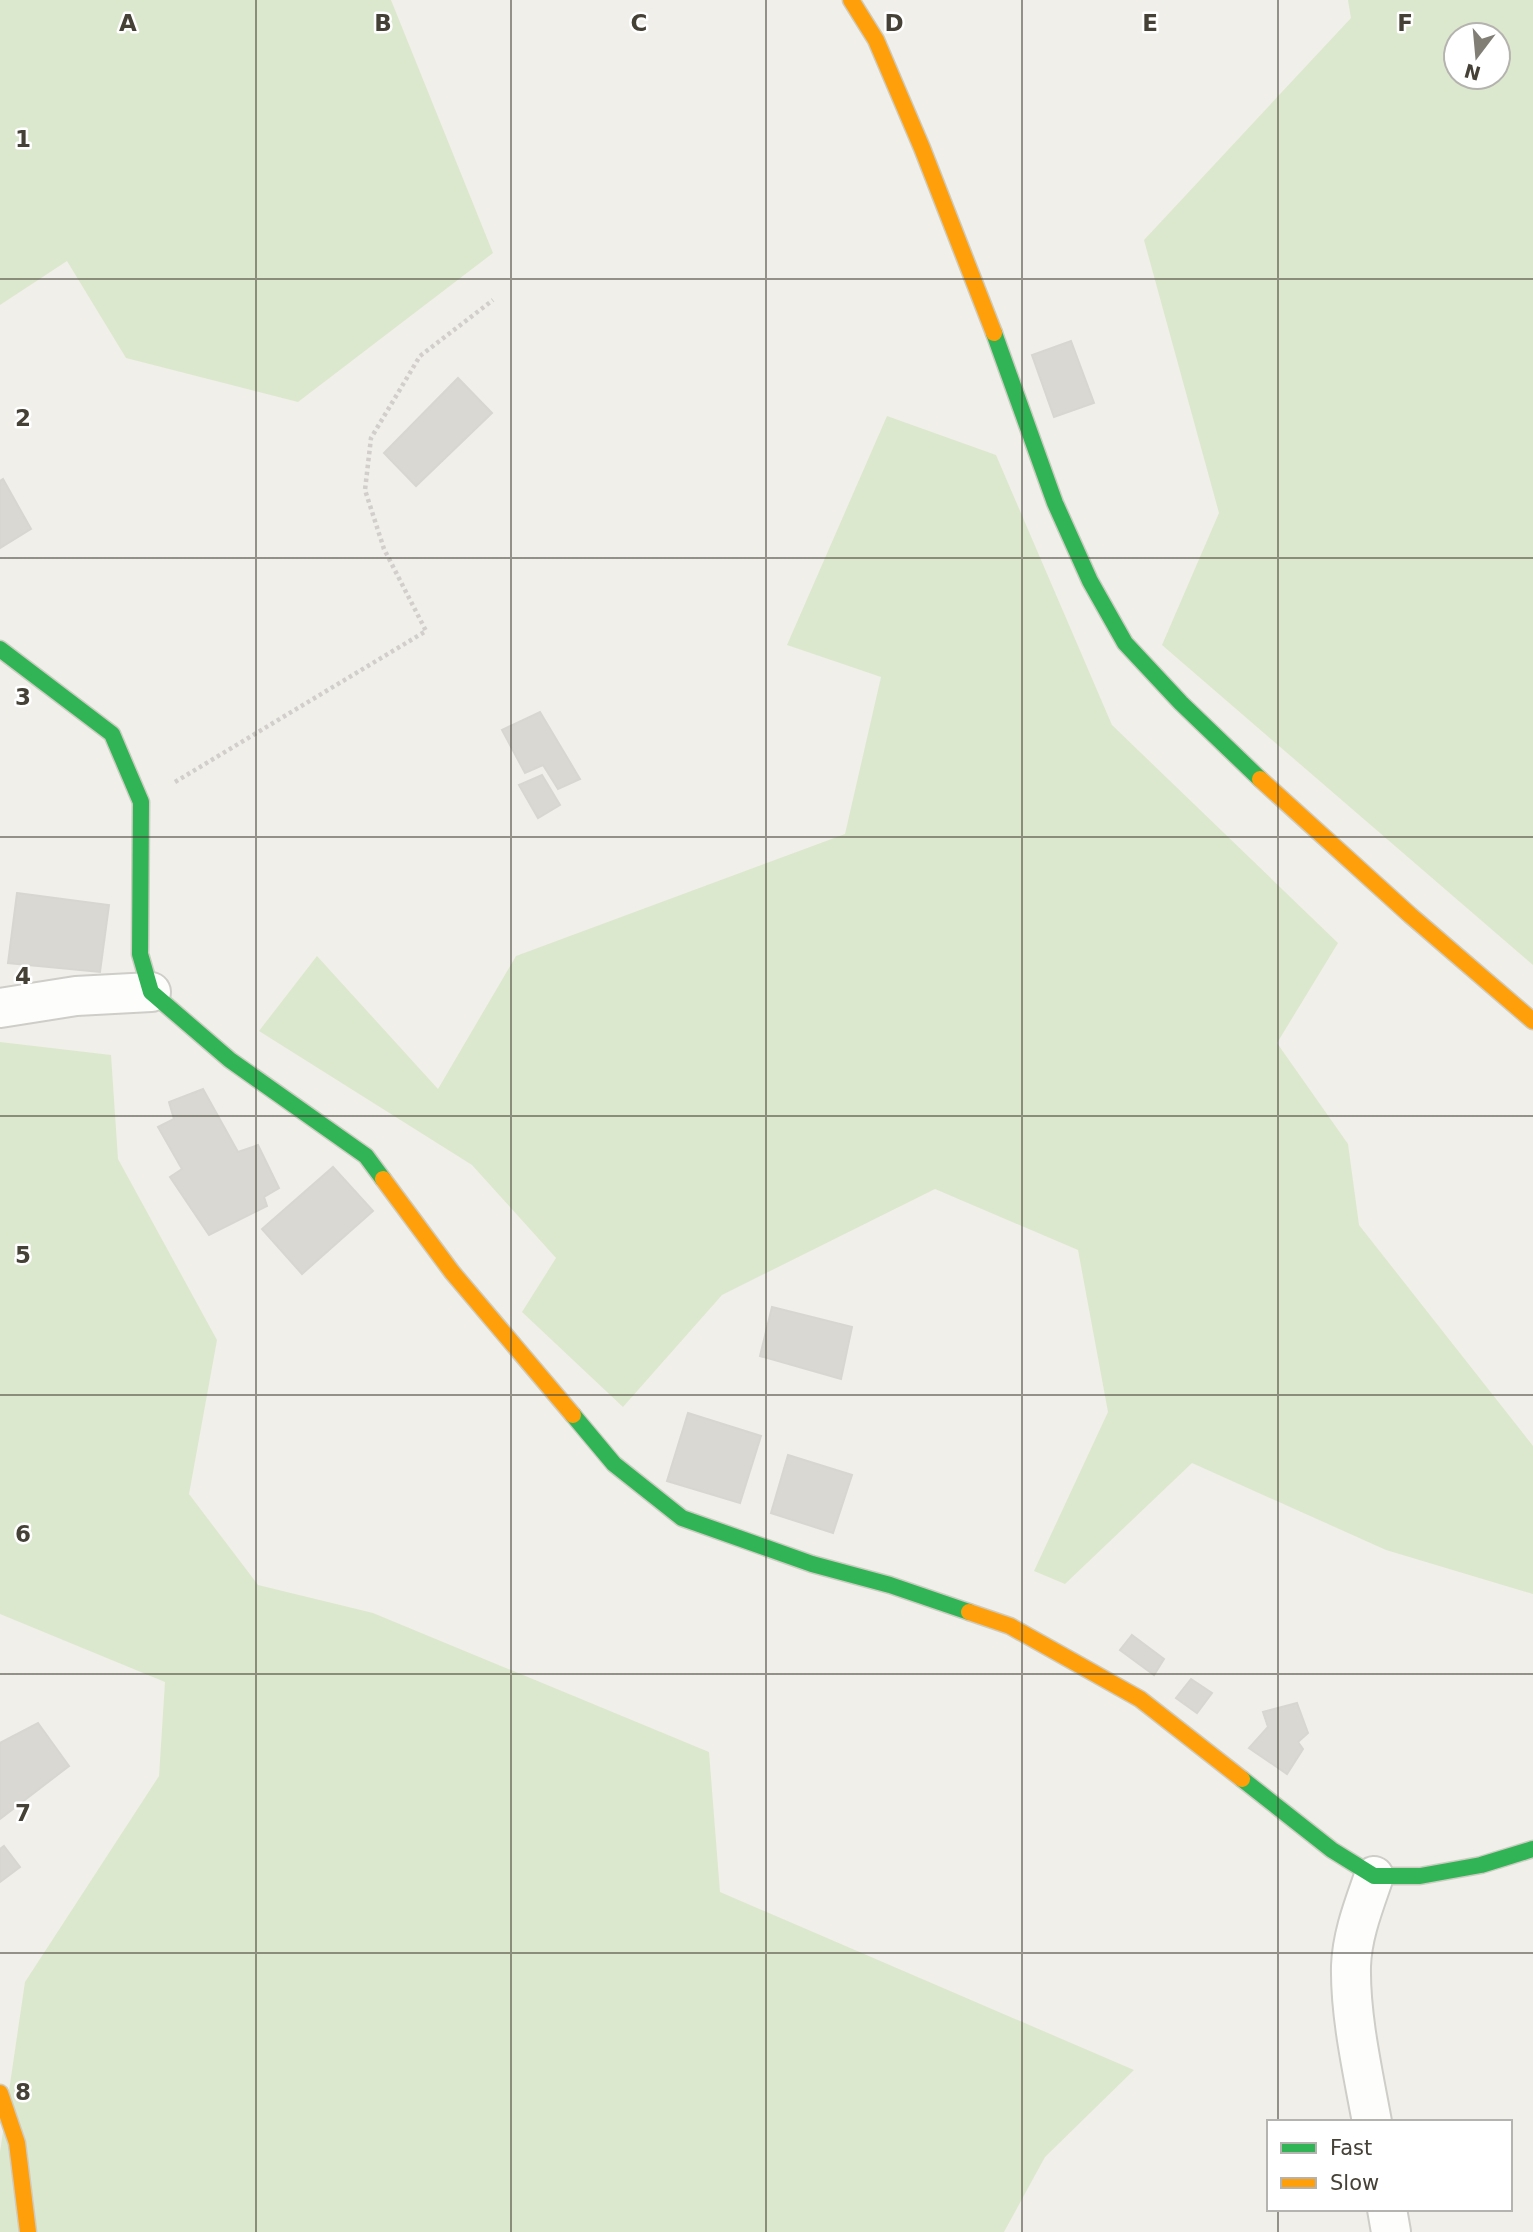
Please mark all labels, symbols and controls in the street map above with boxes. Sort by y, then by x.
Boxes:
text: A [119,10,137,36]
text: B [374,10,392,36]
text: C [631,10,647,36]
text: D [884,10,904,36]
text: E [1142,10,1158,36]
text: F [1397,10,1413,36]
north arrow [1442,21,1512,91]
text: N [1462,60,1483,85]
text: 1 [15,126,31,152]
text: 2 [15,405,31,431]
text: 3 [15,684,31,710]
text: 4 [15,963,31,989]
text: 5 [15,1242,31,1268]
text: 6 [15,1521,31,1547]
text: 7 [15,1800,31,1826]
text: 8 [15,2079,31,2105]
legend [1267,2120,1512,2211]
text: Fast [1330,2136,1372,2160]
text: Slow [1330,2171,1379,2195]

